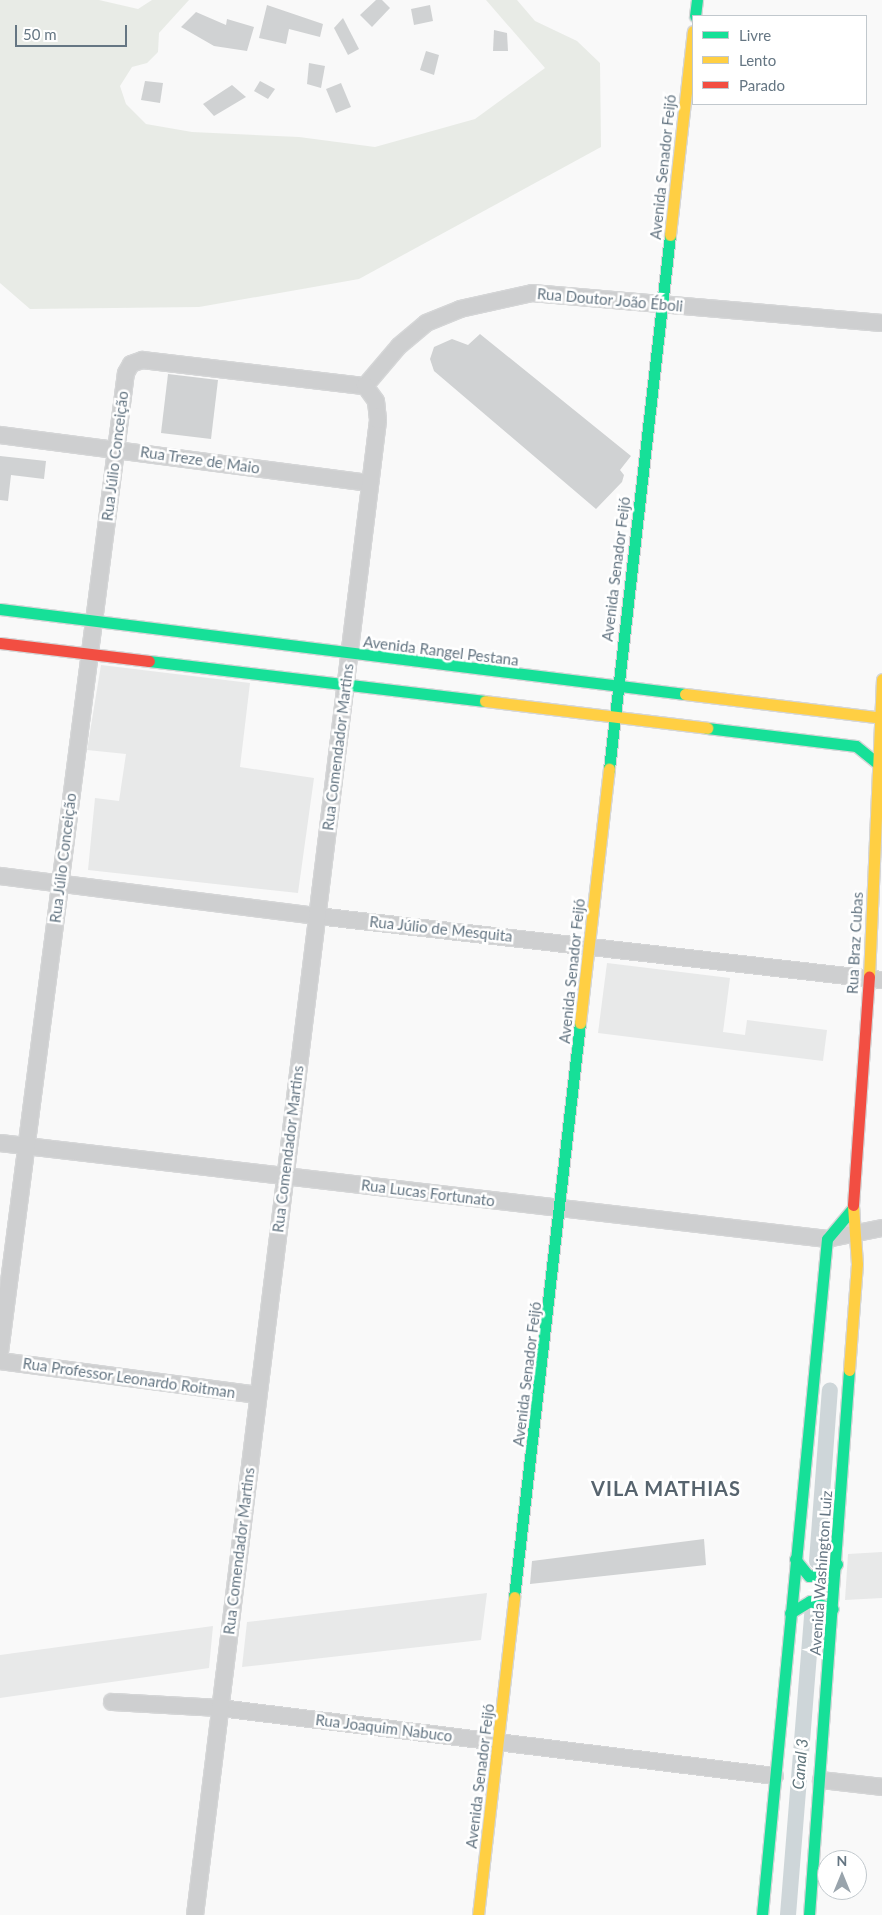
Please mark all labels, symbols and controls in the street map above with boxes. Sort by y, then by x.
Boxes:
scale bar [18,15,130,47]
legend [692,15,867,105]
text: 50 m [23,25,57,43]
text: Livre [739,26,771,44]
text: Lento [739,51,776,69]
text: Parado [739,76,785,94]
street label: Avenida Senador Feijó [646,93,680,241]
street label: Rua Doutor João Éboli [536,285,684,315]
street label: Rua Júlio Conceição [98,390,132,522]
street label: Rua Treze de Maio [139,443,261,477]
street label: Avenida Senador Feijó [598,495,634,643]
street label: Avenida Rangel Pestana [362,633,520,669]
street label: Rua Comendador Martins [319,662,357,832]
street label: Rua Júlio Conceição [46,792,80,924]
street label: Rua Braz Cubas [843,891,867,995]
street label: Avenida Senador Feijó [555,897,589,1045]
street label: Rua Júlio de Mesquita [368,913,514,945]
street label: Rua Comendador Martins [269,1064,307,1234]
street label: Rua Lucas Fortunato [360,1176,496,1210]
street label: Avenida Senador Feijó [509,1300,545,1448]
street label: Rua Professor Leonardo Roitman [21,1354,237,1402]
street label: Rua Comendador Martins [220,1466,258,1636]
district label: VILA MATHIAS [589,1476,743,1500]
street label: Avenida Washington Luiz [806,1490,836,1656]
street label: Avenida Senador Feijó [462,1702,498,1850]
street label: Rua Joaquim Nabuco [314,1711,454,1745]
water label: Canal 3 [788,1738,812,1790]
north arrow [817,1850,867,1900]
text: N [837,1852,847,1869]

